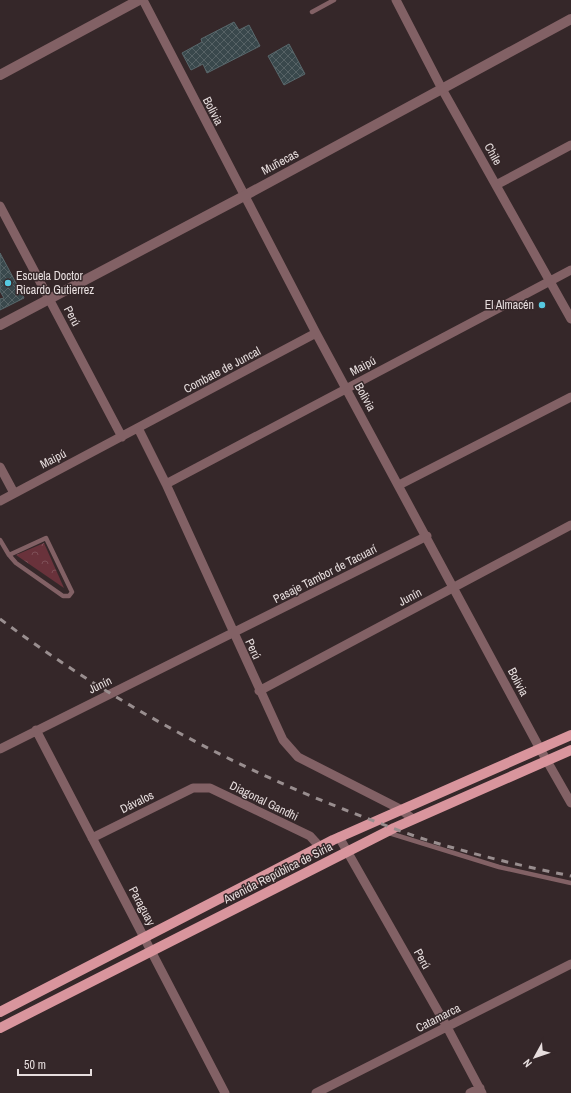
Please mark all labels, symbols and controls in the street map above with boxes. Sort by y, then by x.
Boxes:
street label: Bolivia [199,94,227,129]
street label: Chile [480,140,506,168]
street label: Muñecas [259,146,301,178]
place label: Escuela Doctor Ricardo Gutierrez [16,268,94,298]
marker: Escuela Doctor Ricardo Gutierrez [3,278,13,288]
place label: El Almacén [485,297,534,313]
marker: El Almacén [537,300,547,310]
street label: Perú [60,303,84,329]
street label: Combate de Juncal [181,343,263,397]
street label: Maipú [347,353,379,379]
street label: Bolivia [351,380,380,414]
street label: Maipú [37,446,69,472]
street label: Pasaje Tambor de Tacuarí [270,541,380,607]
street label: Junín [396,584,424,610]
street label: Perú [241,636,265,662]
street label: Bolivia [504,665,532,699]
street label: Junín [86,673,114,697]
street label: Diagonal Gandhi [227,778,301,824]
street label: Dávalos [118,787,157,817]
street label: Avenida República de Siria [220,838,336,908]
street label: Paraguay [125,884,159,928]
street label: Perú [410,946,434,972]
street label: Catamarca [413,1000,464,1036]
north arrow [515,1037,555,1077]
scale bar [18,1051,91,1077]
text: N [520,1056,535,1070]
text: 50 m [24,1057,46,1073]

